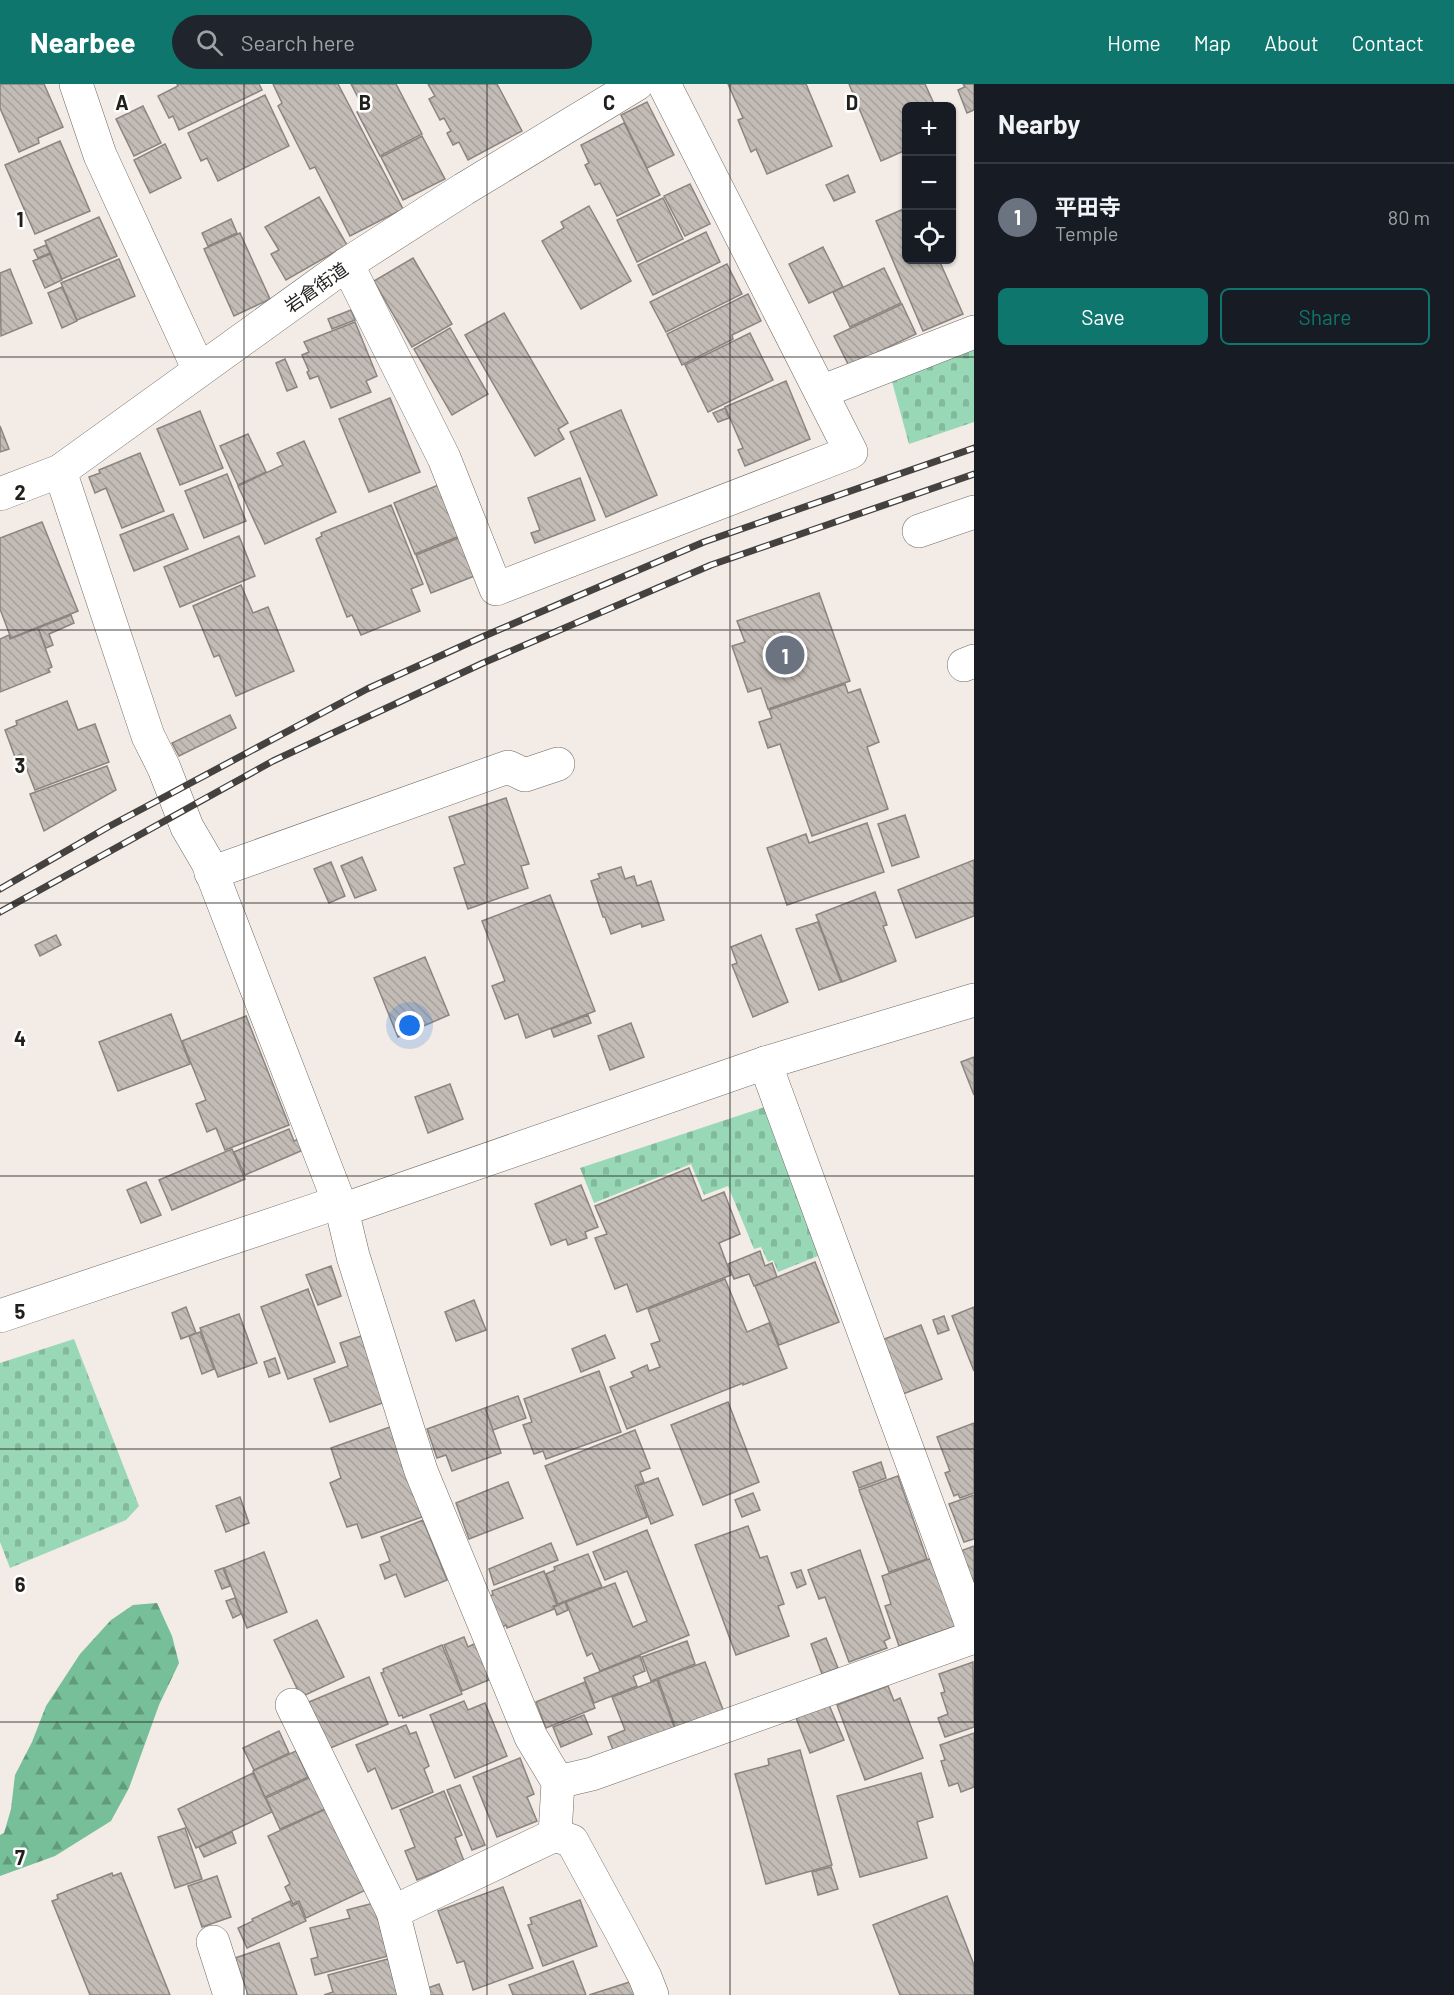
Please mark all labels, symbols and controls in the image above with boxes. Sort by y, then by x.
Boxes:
search box [172,15,592,69]
text: Nearbee [30,25,136,59]
icon: search [193,26,226,59]
text: Search here [241,29,355,55]
text: Home [1107,30,1161,55]
text: Map [1194,30,1231,55]
text: About [1264,30,1319,55]
text: Contact [1352,30,1424,55]
text: A [115,90,129,114]
text: B [359,90,371,114]
text: C [603,90,615,114]
text: D [846,90,858,114]
map controls [902,102,956,264]
button: + [902,102,956,156]
text: Nearby [998,108,1080,139]
button: − [902,156,956,210]
text: 平田寺 [1055,193,1121,219]
text: 1 [1014,205,1021,229]
text: 80 m [1388,205,1430,229]
text: 1 [16,207,24,231]
button: locate [902,210,956,264]
text: Temple [1055,221,1118,245]
street label: 岩倉街道 [280,257,352,317]
button: Save [998,288,1208,345]
button: Share [1220,288,1430,345]
text: 2 [14,480,26,504]
pin: 1 [766,632,804,678]
text: 3 [15,753,25,777]
your location [395,1011,424,1040]
text: 4 [14,1026,26,1050]
text: 5 [15,1299,26,1323]
text: 6 [15,1572,26,1596]
text: 7 [15,1845,25,1869]

